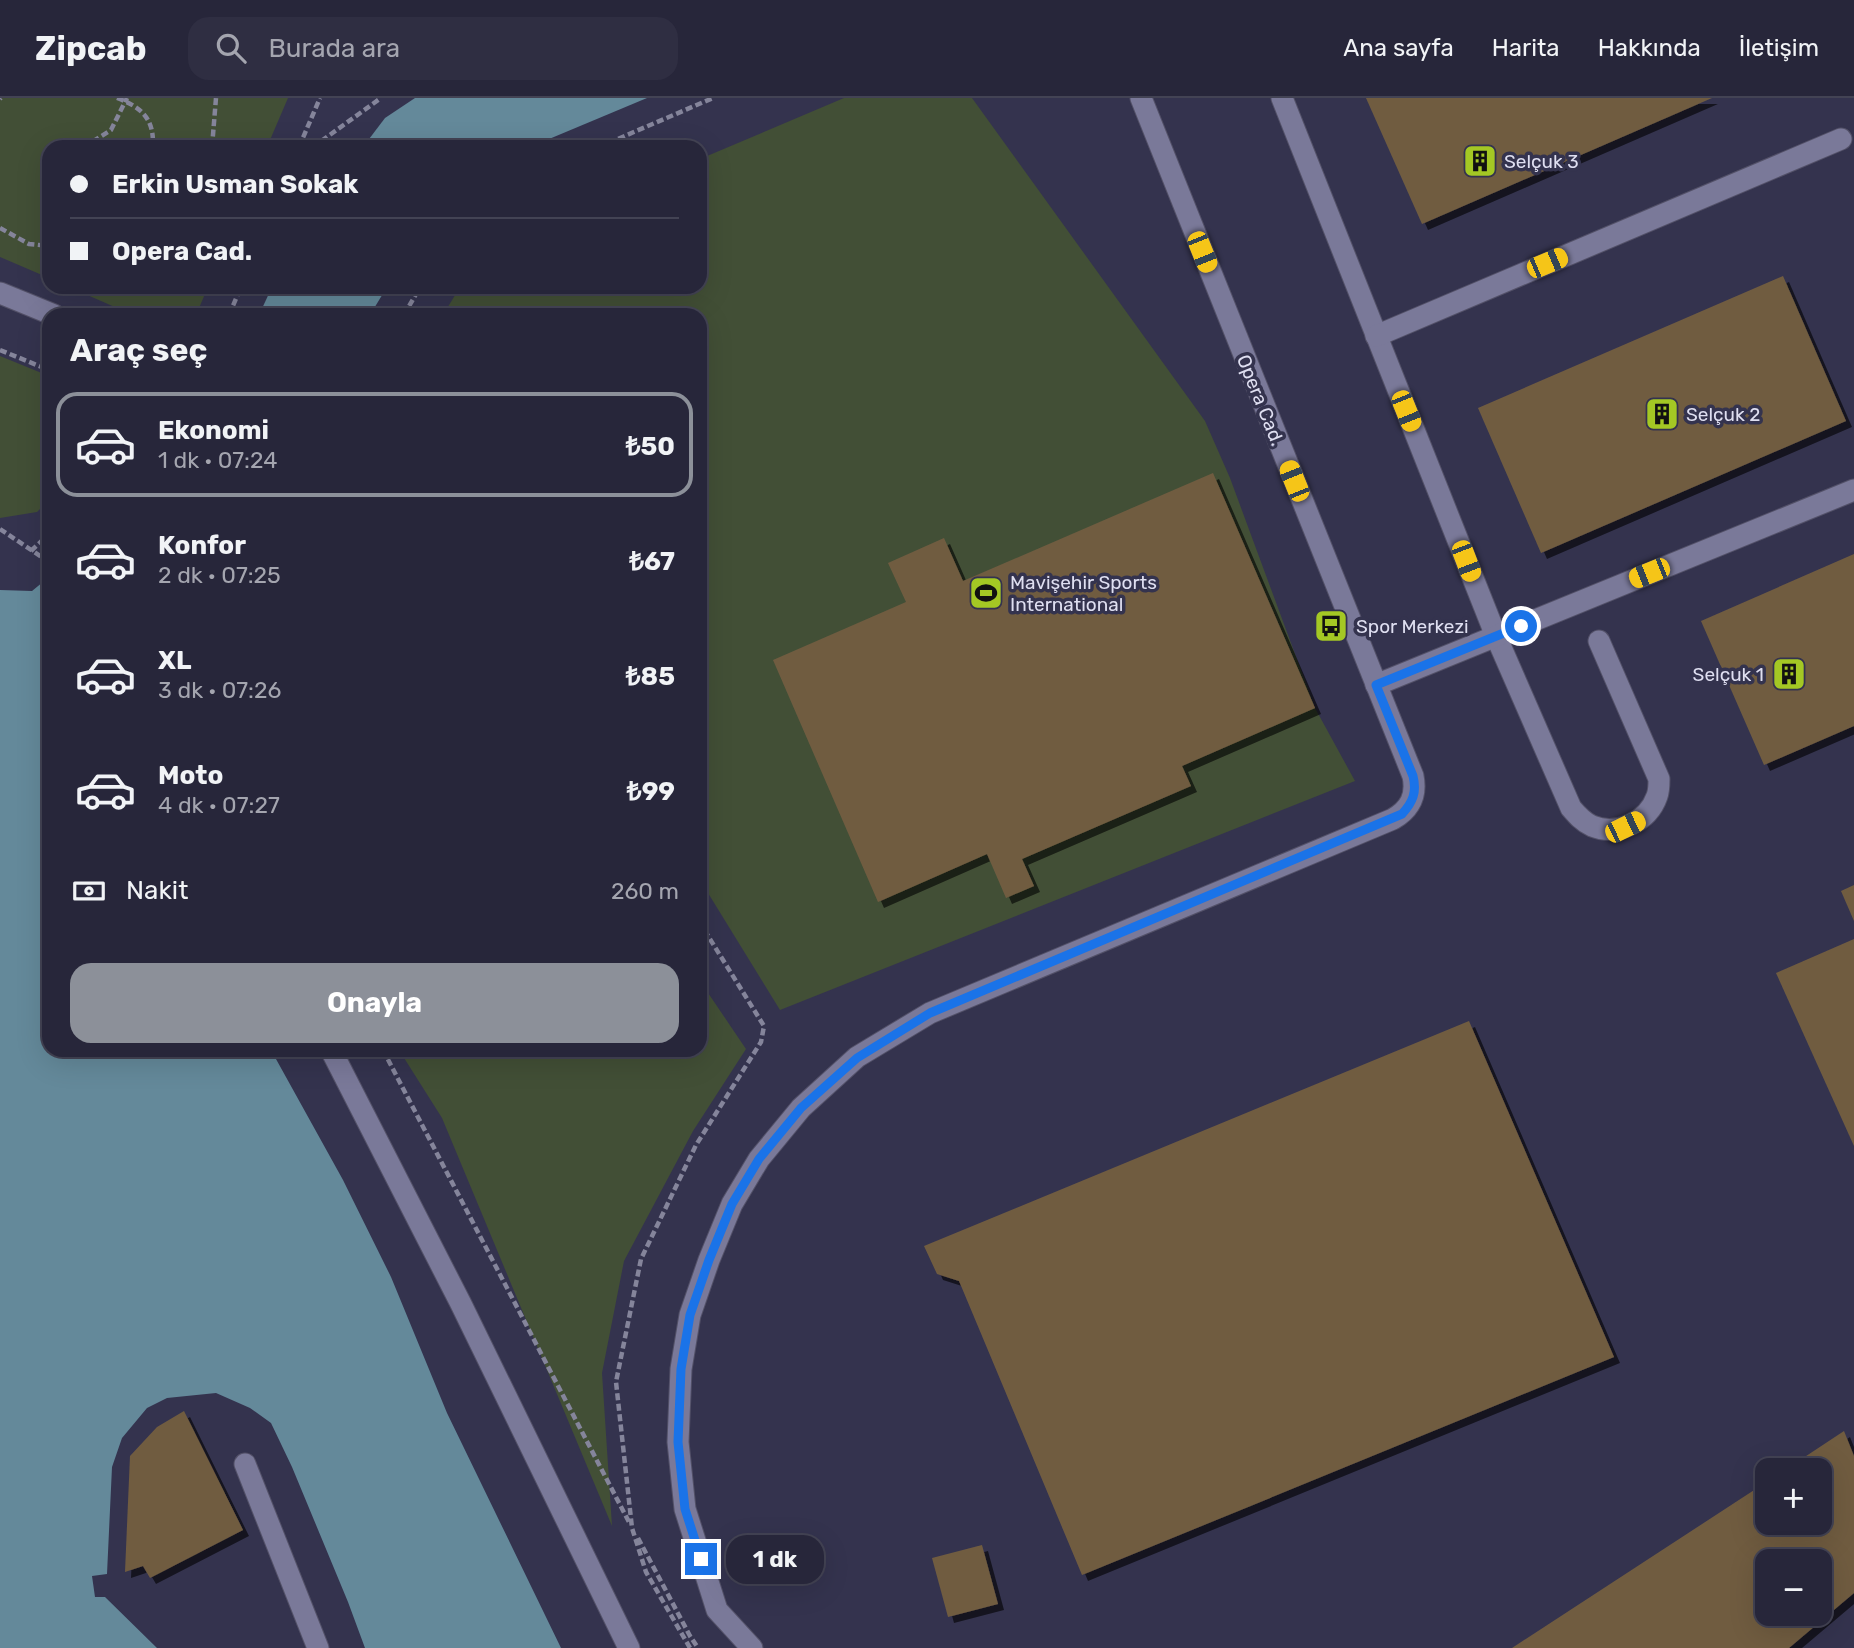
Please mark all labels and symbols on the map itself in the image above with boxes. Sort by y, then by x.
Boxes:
building icon: Selçuk 3 [1461,142,1499,180]
place label: Selçuk 3 [1504,150,1579,173]
car [1185,229,1220,275]
car [1524,245,1571,281]
street label: Opera Cad. [1232,351,1289,449]
car [1389,388,1424,434]
building icon: Selçuk 2 [1643,395,1681,433]
place label: Selçuk 2 [1686,403,1760,426]
car [1277,458,1312,504]
car [1449,538,1484,584]
car [1626,555,1673,591]
place label: Mavişehir Sports International [1010,571,1157,616]
sports icon: Mavişehir Sports International [967,574,1005,612]
bus stop icon: Spor Merkezi [1312,607,1350,645]
route start [1505,610,1537,642]
place label: Spor Merkezi [1356,615,1469,638]
building icon: Selçuk 1 [1770,655,1808,693]
place label: Selçuk 1 [1693,663,1764,686]
car [1602,808,1649,846]
callout: 1 dk [726,1534,824,1584]
route end [685,1543,717,1575]

